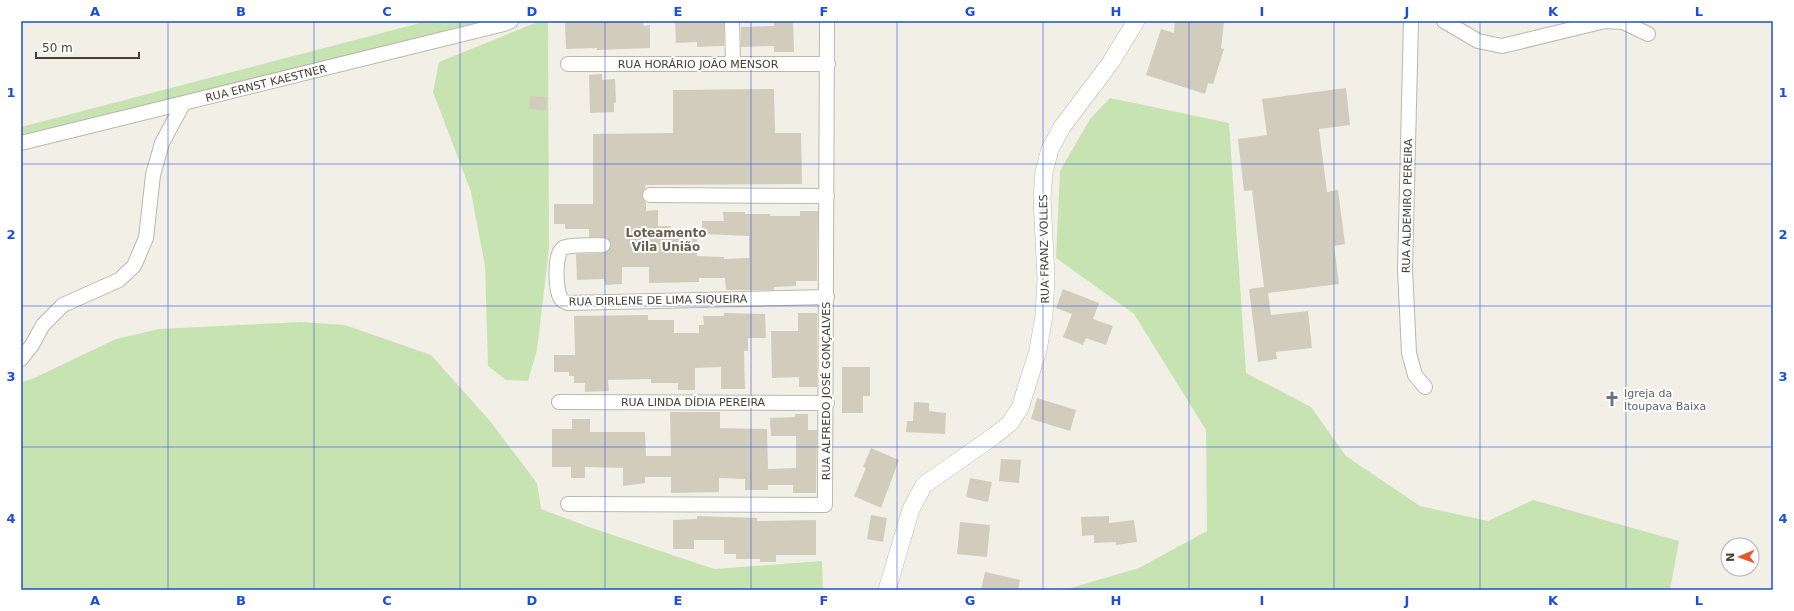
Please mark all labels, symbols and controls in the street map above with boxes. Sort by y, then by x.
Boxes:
text: A [90,4,100,19]
text: B [236,4,246,19]
text: C [382,4,392,19]
text: D [527,4,538,19]
text: E [674,4,682,19]
text: F [820,4,828,19]
text: G [965,4,975,19]
text: H [1111,4,1121,19]
text: I [1260,4,1264,19]
text: J [1404,4,1409,19]
text: K [1548,4,1559,19]
text: L [1695,4,1703,19]
scale bar [36,34,139,60]
text: 50 m [42,41,73,55]
street label: RUA HORÁRIO JOÃO MENSOR [618,58,779,71]
street label: RUA ERNST KAESTNER [204,62,329,105]
text: 1 [6,85,16,100]
text: 1 [1778,85,1788,100]
street label: RUA ALDEMIRO PEREIRA [1400,138,1415,273]
street label: RUA FRANZ VOLLES [1037,194,1052,304]
district label: Loteamento Vila União [625,226,707,254]
text: 2 [6,227,16,242]
text: 2 [1778,227,1788,242]
street label: RUA DIRLENE DE LIMA SIQUEIRA [569,292,748,309]
street label: RUA ALFREDO JOSÉ GONÇALVES [820,302,833,480]
text: 3 [6,369,16,384]
text: 3 [1778,369,1788,384]
place label: Igreja da Itoupava Baixa [1624,387,1706,413]
church icon: Igreja da Itoupava Baixa [1603,390,1621,408]
street label: RUA LINDA DÍDIA PEREIRA [621,396,766,409]
text: 4 [6,511,16,526]
text: 4 [1778,511,1788,526]
north arrow [1720,537,1760,577]
text: N [1724,552,1737,562]
text: A [90,593,100,608]
text: B [236,593,246,608]
text: C [382,593,392,608]
text: D [527,593,538,608]
text: E [674,593,682,608]
text: F [820,593,828,608]
text: G [965,593,975,608]
text: H [1111,593,1121,608]
text: I [1260,593,1264,608]
text: J [1404,593,1409,608]
text: K [1548,593,1559,608]
text: L [1695,593,1703,608]

